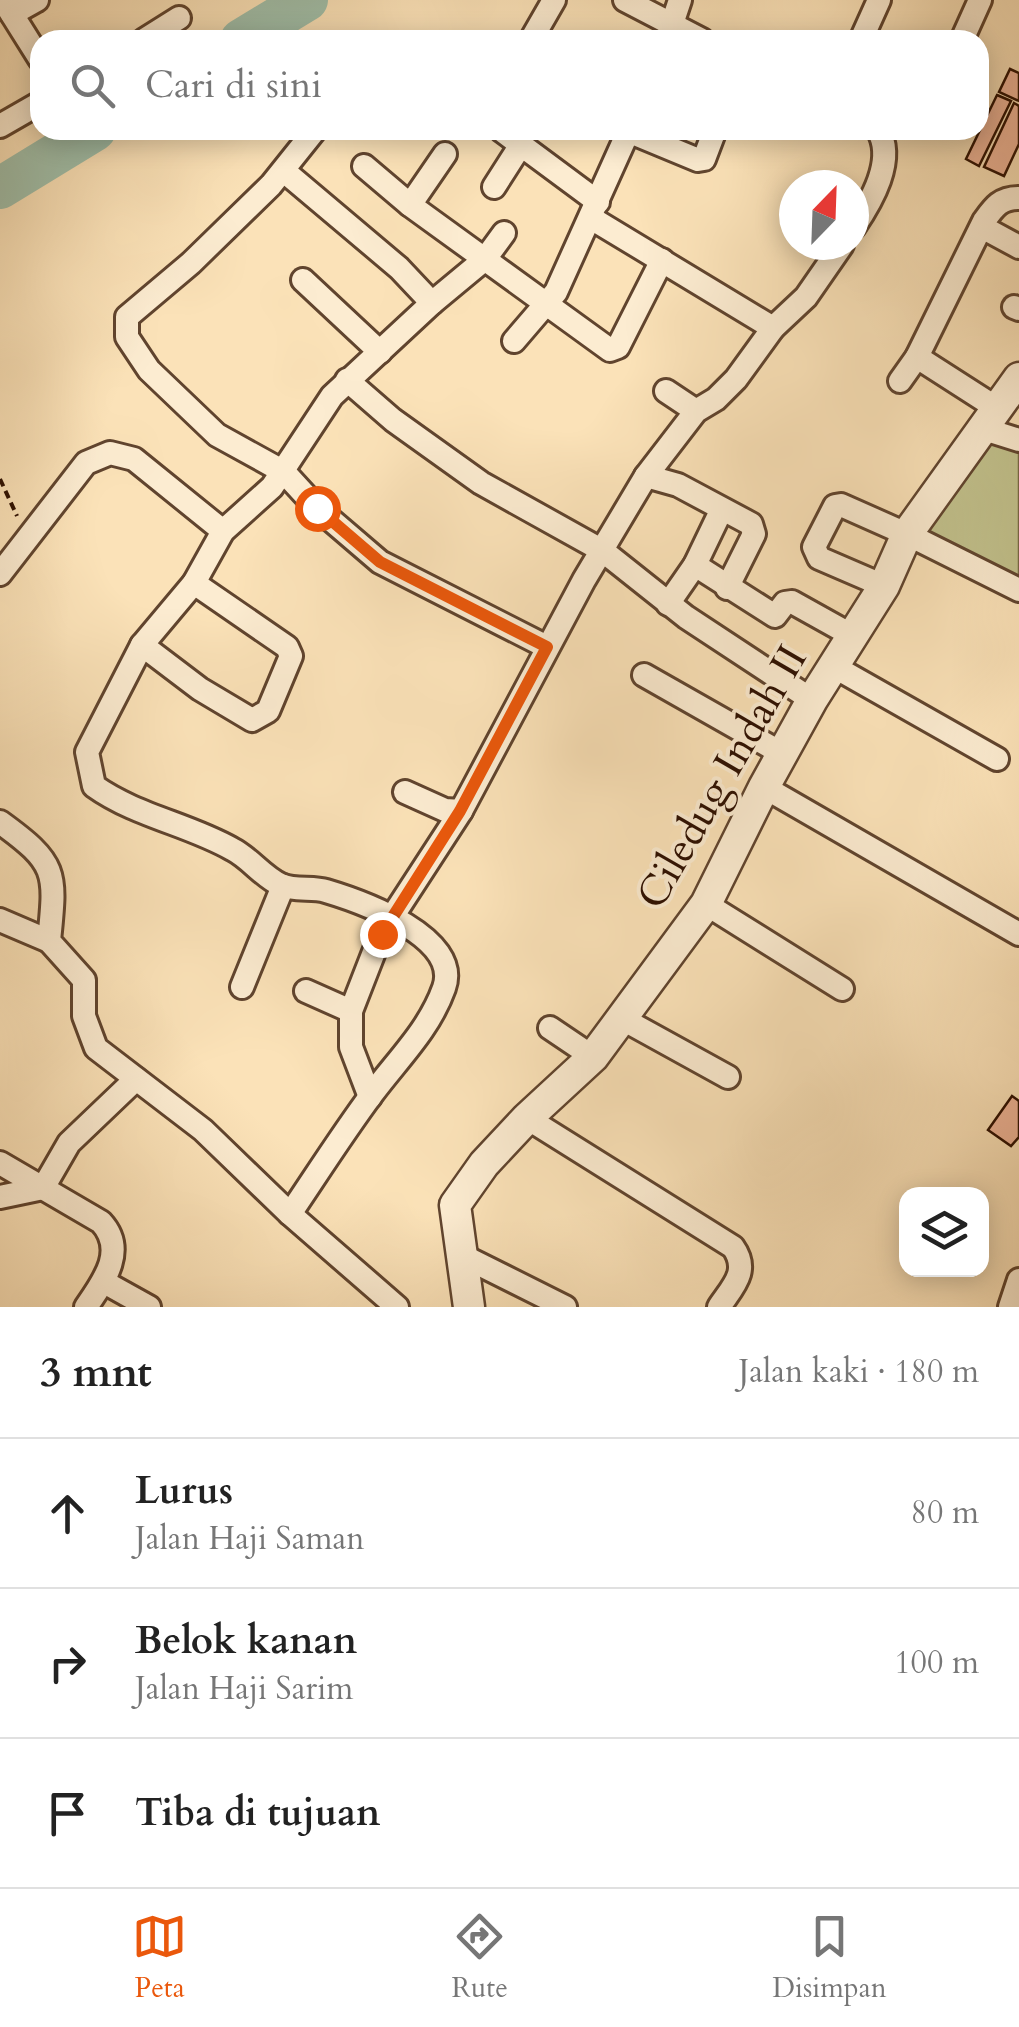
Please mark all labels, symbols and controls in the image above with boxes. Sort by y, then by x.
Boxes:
search box [30,30,989,140]
icon: search [65,58,120,113]
text: Cari di sini [145,59,322,111]
north arrow [779,170,869,260]
route start [295,486,341,532]
street label: Ciledug Indah II [623,635,821,919]
route end [360,912,406,958]
map controls [899,1187,989,1277]
button: layers [899,1187,989,1277]
text: 3 mnt [40,1344,152,1401]
text: Jalan kaki · 180 m [738,1350,979,1394]
text: Lurus [135,1465,233,1517]
icon: ahead [40,1486,95,1541]
text: 80 m [911,1491,979,1535]
text: Jalan Haji Saman [135,1517,365,1561]
text: Belok kanan [135,1615,357,1667]
icon: right [40,1636,95,1691]
text: 100 m [894,1641,979,1685]
text: Jalan Haji Sarim [135,1667,353,1711]
icon: arrive [40,1786,95,1841]
text: Tiba di tujuan [135,1787,380,1839]
tab: Peta [132,1909,187,2007]
tab: Rute [452,1909,508,2007]
tab: Disimpan [772,1909,887,2007]

